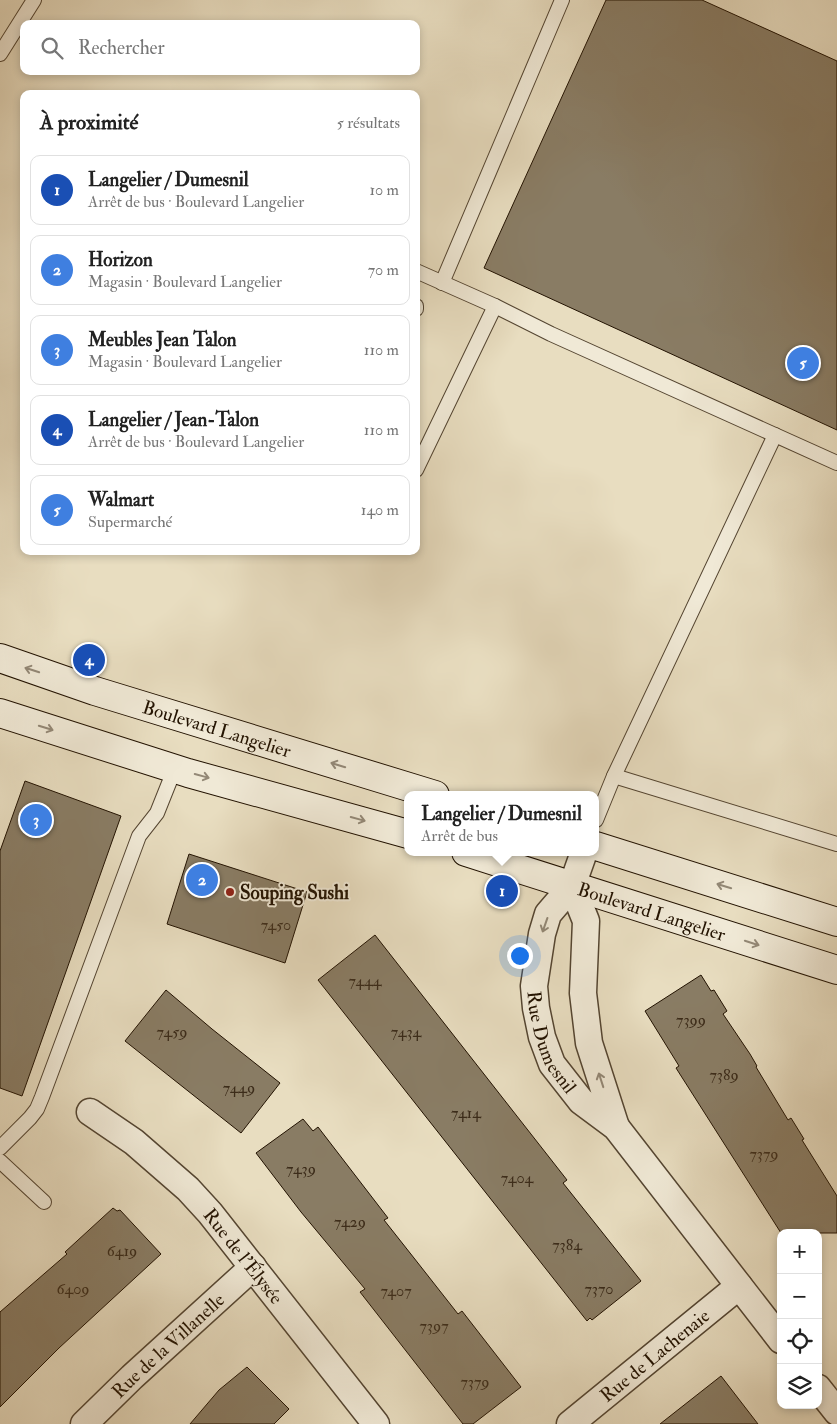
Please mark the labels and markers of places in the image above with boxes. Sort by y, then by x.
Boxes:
pin: 5 [787,344,819,382]
pin: 4 [73,641,105,679]
pin: 3 [20,801,52,839]
pin: 2 [186,861,218,899]
pin: 1 [486,872,518,910]
place label: Souping Sushi [240,881,349,906]
marker: Souping Sushi [224,886,236,898]

